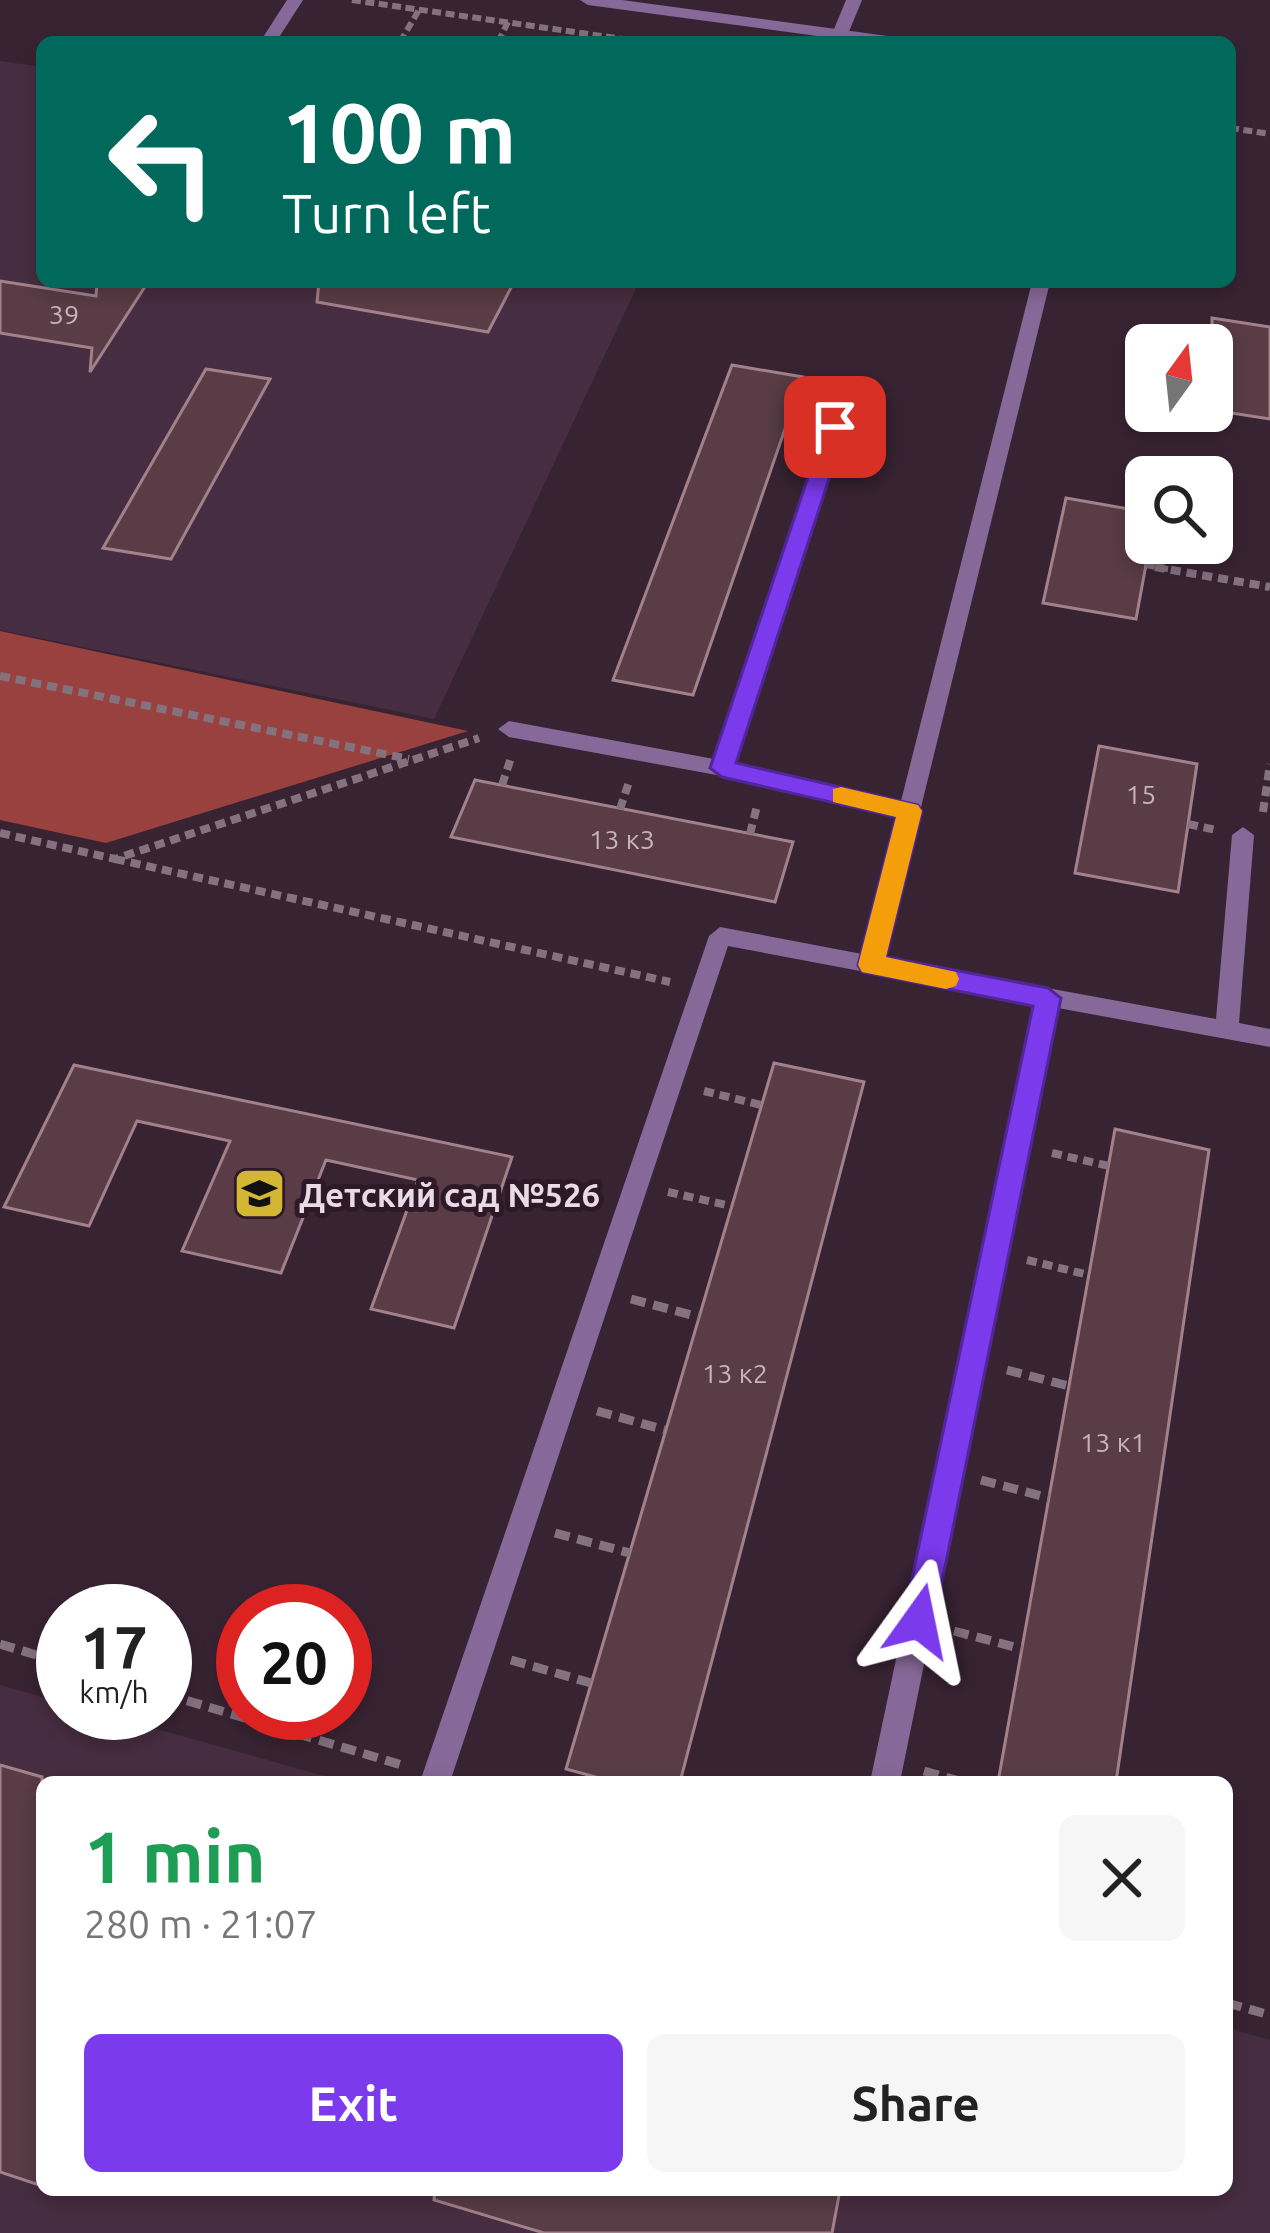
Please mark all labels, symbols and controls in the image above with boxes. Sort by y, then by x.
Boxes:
icon: left [84,84,240,240]
text: 100 m [282,85,516,179]
text: Turn left [282,183,491,243]
house number: 39 [49,299,79,329]
north arrow [1125,324,1233,432]
map controls [1125,324,1233,564]
pin [784,376,886,478]
icon: arrive [802,394,868,460]
button: search [1125,456,1233,564]
house number: 15 [1126,779,1156,809]
house number: 13 к3 [589,824,655,854]
school or university icon: Детский сад №526 [232,1166,288,1222]
place label: Детский сад №526 [299,1176,600,1213]
house number: 13 к2 [702,1358,768,1388]
house number: 13 к1 [1080,1427,1146,1457]
position arrow [856,1558,982,1684]
speed limit sign: 20 [216,1584,372,1740]
text: 17 [80,1613,148,1680]
text: km/h [79,1675,149,1709]
button: close [1059,1815,1185,1941]
text: 1 min [84,1816,266,1897]
text: 280 m · 21:07 [84,1902,318,1945]
button: Exit [84,2034,623,2172]
button: Share [647,2034,1185,2172]

